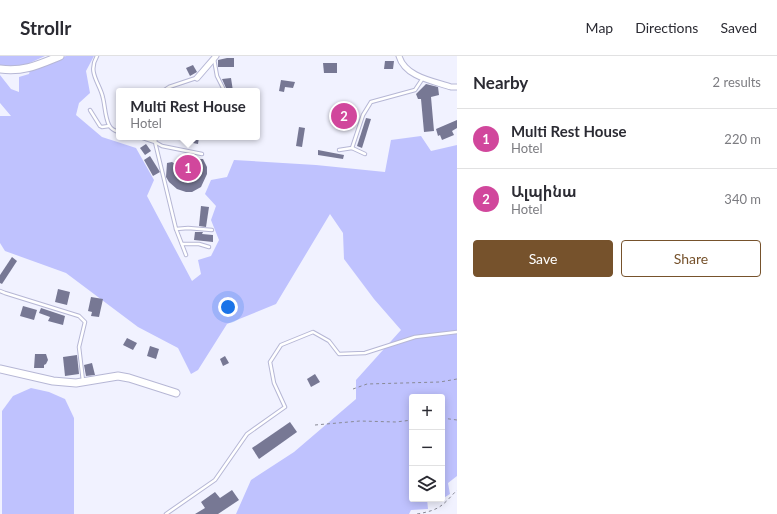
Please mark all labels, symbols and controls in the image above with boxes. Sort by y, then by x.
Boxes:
text: Strollr [20,16,71,39]
text: Map [586,19,613,36]
text: Directions [635,19,698,36]
text: Saved [720,19,757,36]
text: Nearby [473,72,528,93]
text: 2 results [713,74,761,90]
popup [116,88,260,140]
text: Multi Rest House [130,97,246,115]
pin: 2 [331,101,357,131]
text: Hotel [130,115,162,131]
text: Multi Rest House [511,122,627,140]
text: 1 [482,131,490,147]
text: 220 m [724,131,761,147]
text: Hotel [511,140,543,156]
pin: 1 [175,153,201,183]
text: Ալպինա [511,182,577,200]
text: 2 [482,191,490,207]
text: 340 m [724,191,761,207]
text: Hotel [511,201,543,217]
button: Save [473,240,613,277]
button: Share [621,240,761,277]
your location [218,297,238,317]
map controls [409,394,445,502]
button: + [409,394,445,430]
button: − [409,430,445,466]
button: layers [409,466,445,502]

